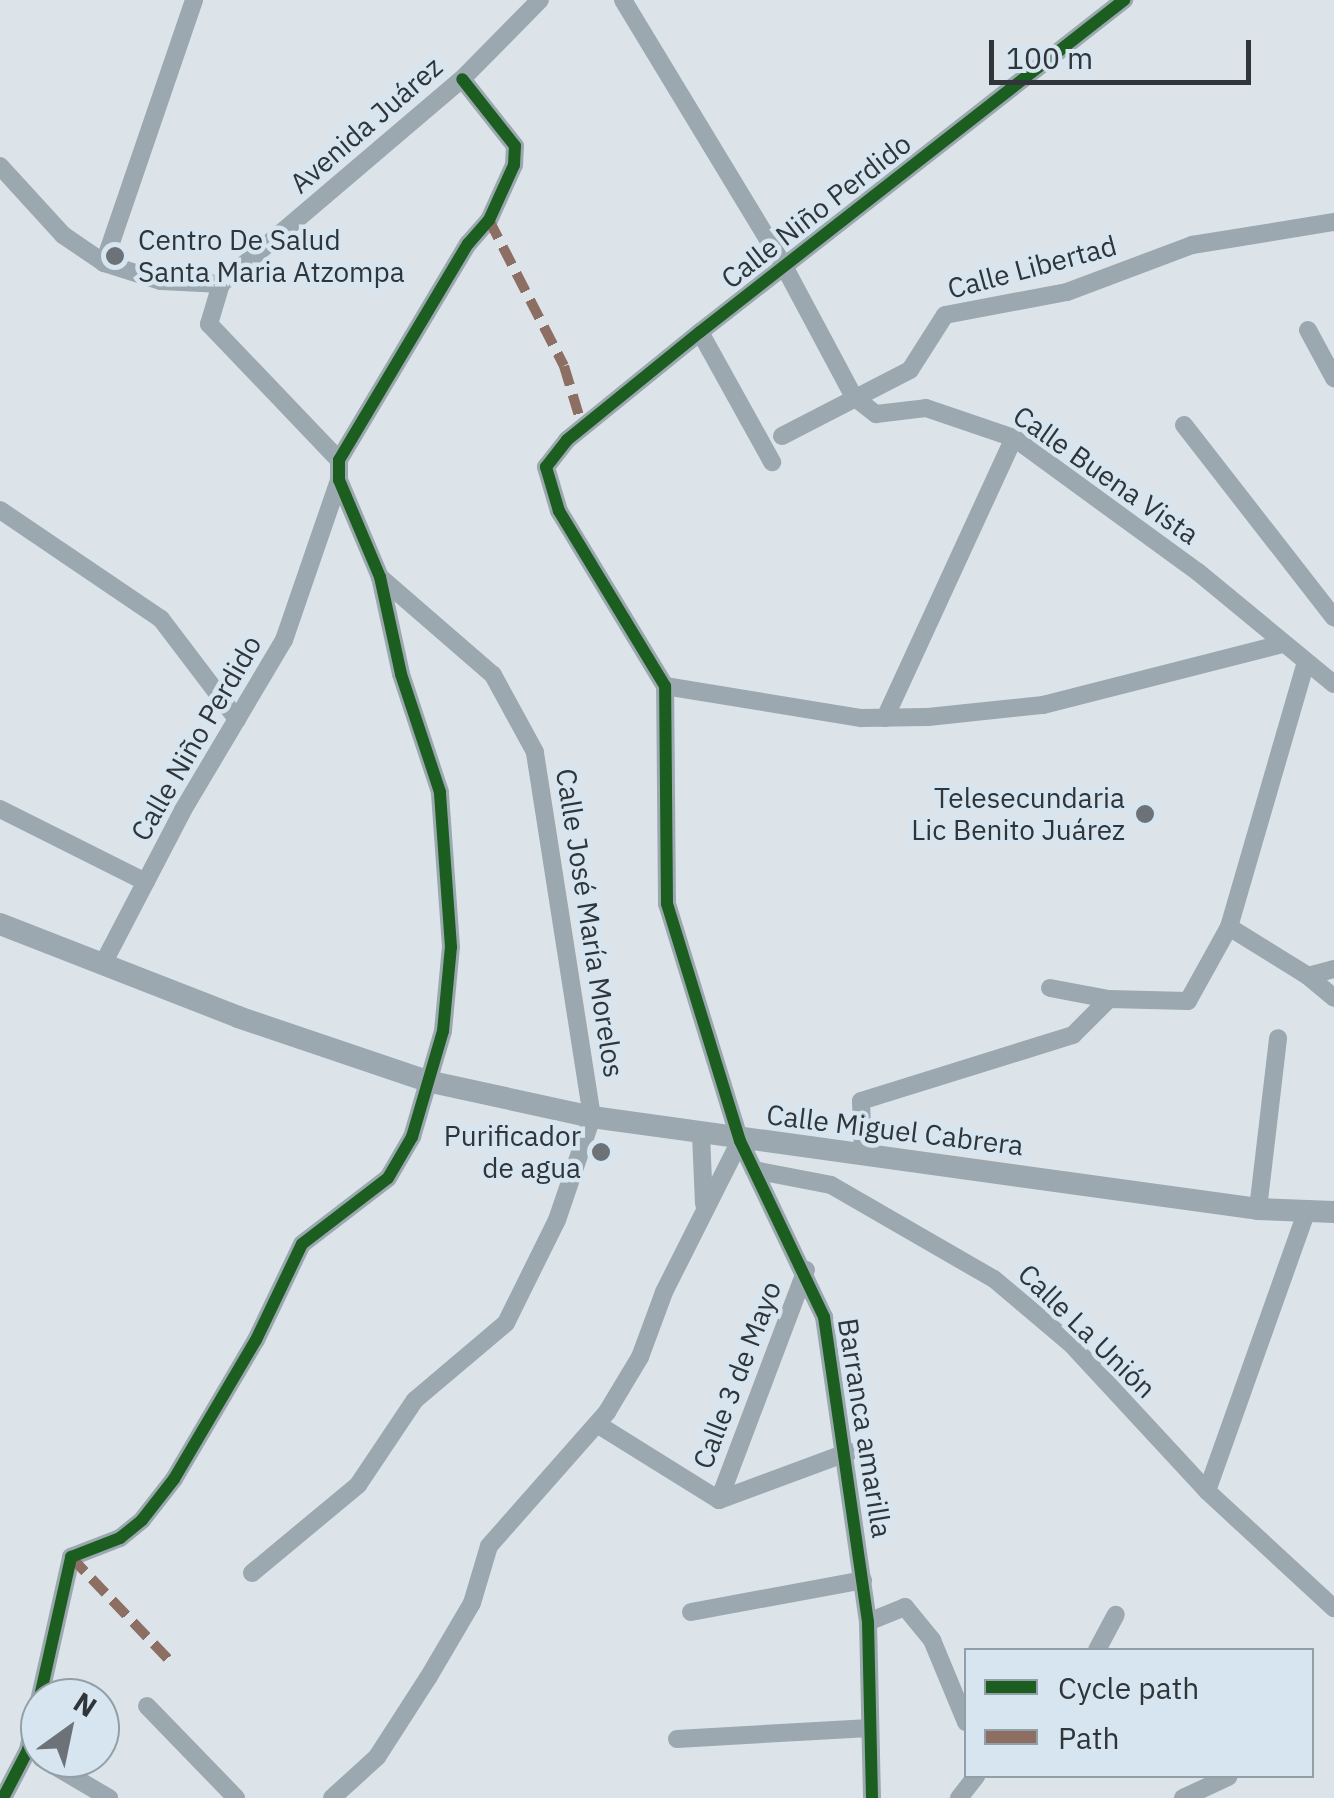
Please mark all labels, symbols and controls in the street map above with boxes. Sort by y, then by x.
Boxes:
scale bar [994,20,1256,82]
text: 100 m [1006,38,1093,77]
street label: Avenida Juárez [283,50,449,200]
street label: Calle Niño Perdido [714,127,918,295]
place label: Centro De Salud Santa Maria Atzompa [138,223,405,289]
street label: Calle Libertad [944,228,1120,306]
marker: Centro De Salud Santa Maria Atzompa [102,243,128,269]
street label: Calle Buena Vista [1007,399,1205,551]
street label: Calle Niño Perdido [124,629,268,847]
street label: Calle José María Morelos [549,766,631,1080]
place label: Telesecundaria Lic Benito Juárez [911,781,1125,847]
marker: Telesecundaria Lic Benito Juárez [1134,803,1156,825]
street label: Calle Miguel Cabrera [765,1098,1025,1162]
place label: Purificador de agua [444,1119,581,1185]
marker: Purificador de agua [590,1141,612,1163]
street label: Calle La Unión [1011,1257,1163,1405]
street label: Calle 3 de Mayo [686,1277,788,1473]
street label: Barranca amarilla [831,1316,899,1540]
legend [964,1648,1314,1778]
text: Cycle path [1058,1668,1199,1707]
north arrow [20,1678,120,1778]
text: N [67,1683,104,1725]
text: Path [1058,1718,1119,1757]

